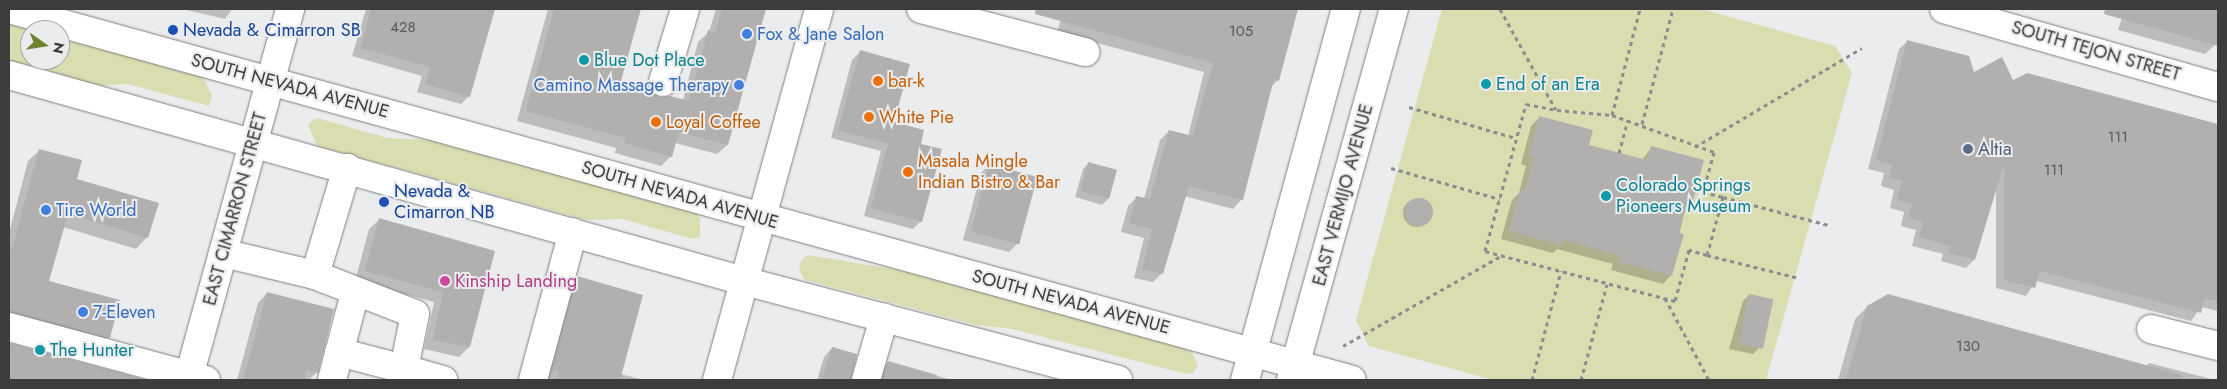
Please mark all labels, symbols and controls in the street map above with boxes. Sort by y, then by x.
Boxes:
street label: SOUTH TEJON STREET [2009,17,2183,85]
place label: Nevada & Cimarron SB [183,19,361,41]
house number: 428 [390,19,416,37]
north arrow [20,20,70,70]
place label: Fox & Jane Salon [757,23,885,45]
house number: 105 [1229,23,1253,41]
marker: Nevada & Cimarron SB [167,24,179,36]
marker: Fox & Jane Salon [741,28,753,40]
text: N [48,40,70,56]
street label: SOUTH NEVADA AVENUE [189,49,391,123]
place label: Blue Dot Place [594,49,705,71]
marker: Blue Dot Place [578,54,590,66]
place label: bar-k [888,70,925,92]
place label: End of an Era [1496,73,1600,95]
place label: Camino Massage Therapy [533,74,729,96]
marker: bar-k [872,75,884,87]
marker: End of an Era [1480,78,1492,90]
marker: Camino Massage Therapy [733,79,745,91]
street label: EAST VERMIJO AVENUE [1308,102,1378,288]
place label: White Pie [879,106,954,128]
street label: EAST CIMARRON STREET [199,110,271,308]
place label: Loyal Coffee [666,111,761,133]
marker: White Pie [863,111,875,123]
marker: Loyal Coffee [650,116,662,128]
house number: 111 [2108,129,2128,147]
place label: Altia [1978,138,2012,160]
marker: Altia [1962,143,1974,155]
place label: Masala Mingle Indian Bistro & Bar [918,151,1060,193]
street label: SOUTH NEVADA AVENUE [579,157,781,233]
house number: 111 [2044,162,2064,180]
marker: Masala Mingle Indian Bistro & Bar [902,166,914,178]
place label: Colorado Springs Pioneers Museum [1616,175,1751,218]
place label: Nevada & Cimarron NB [394,181,494,223]
marker: Colorado Springs Pioneers Museum [1600,190,1612,202]
marker: Nevada & Cimarron NB [378,196,390,208]
place label: Tire World [56,199,136,221]
marker: Tire World [40,204,52,216]
street label: SOUTH NEVADA AVENUE [970,265,1172,339]
place label: Kinship Landing [455,270,577,292]
marker: Kinship Landing [439,275,451,287]
place label: 7-Eleven [93,301,156,323]
marker: 7-Eleven [77,306,89,318]
house number: 130 [1956,338,1980,356]
place label: The Hunter [50,339,134,361]
marker: The Hunter [34,344,46,356]

